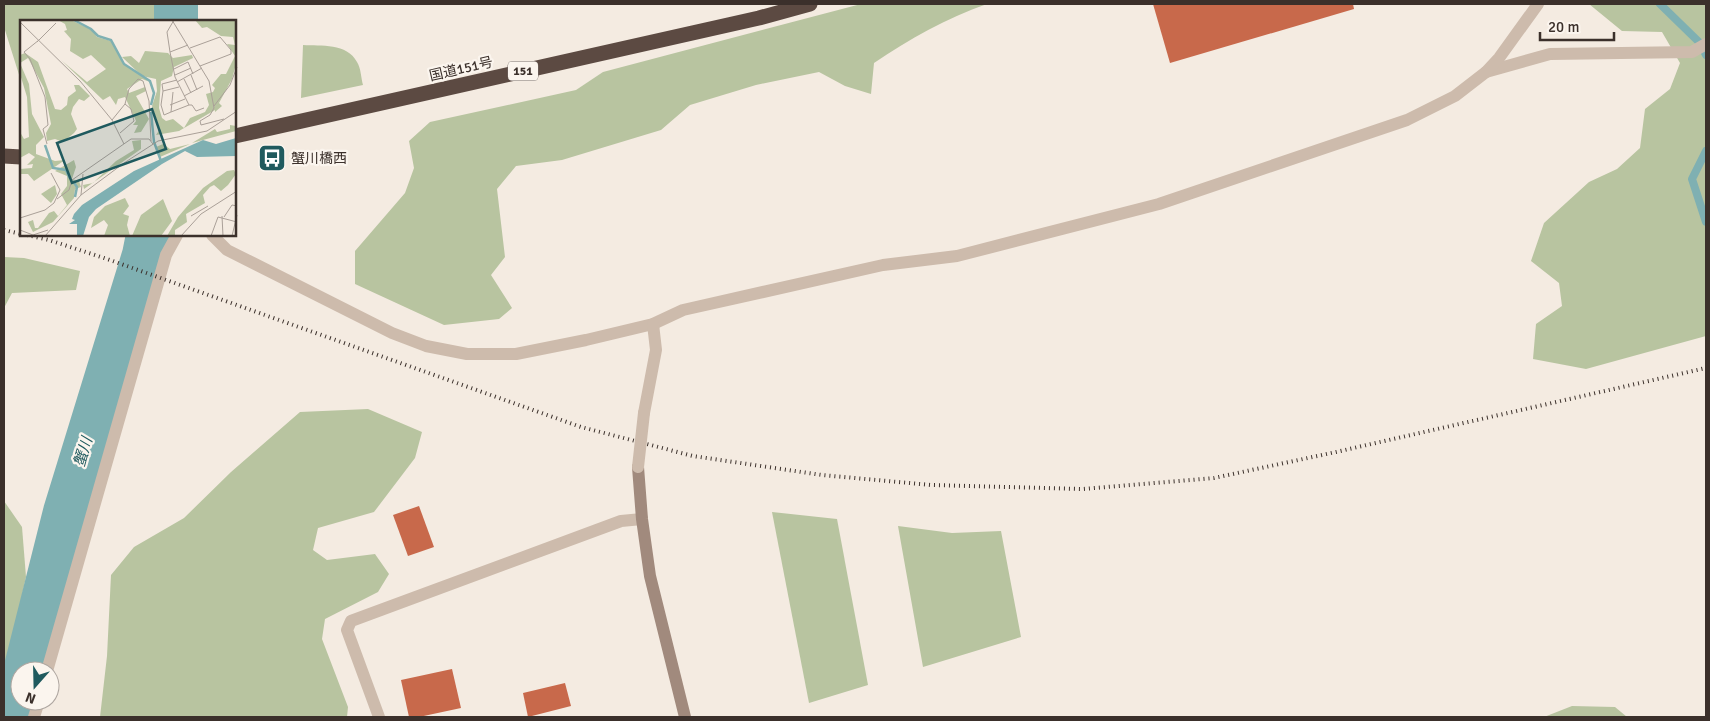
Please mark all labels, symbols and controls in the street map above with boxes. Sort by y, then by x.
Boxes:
scale bar [1540,10,1614,42]
text: 20 m [1548,18,1579,36]
inset map [20,20,236,236]
street label: 国道151号 [428,53,494,85]
road number: 151 [508,61,538,80]
bus stop icon: 蟹川橋西 [257,143,287,173]
place label: 蟹川橋西 [291,150,347,167]
water label: 蟹川 [70,433,97,469]
north arrow [10,661,60,711]
text: N [23,688,38,707]

